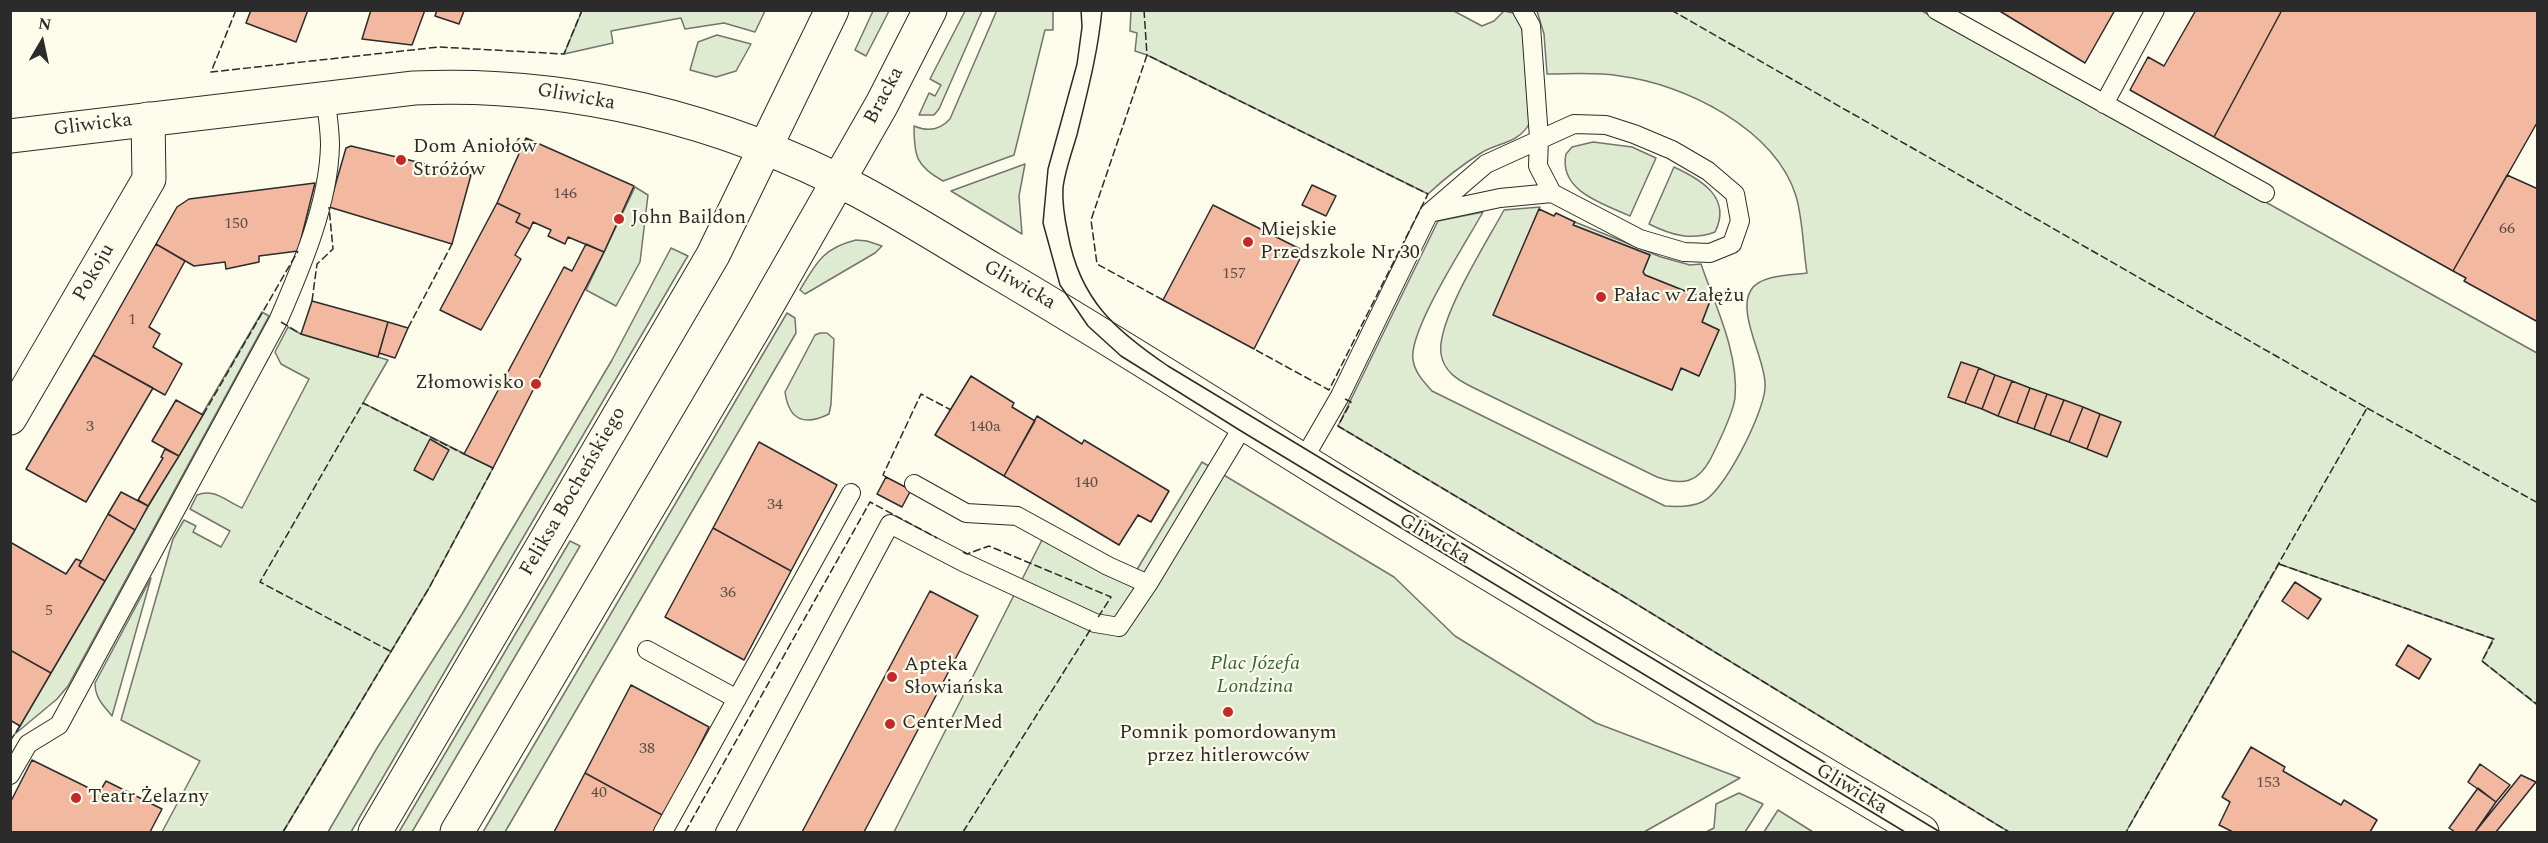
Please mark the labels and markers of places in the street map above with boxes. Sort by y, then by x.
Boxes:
place label: Dom Aniołów Stróżów [413,136,537,183]
marker: Dom Aniołów Stróżów [394,153,408,167]
place label: John Baildon [631,207,746,231]
marker: John Baildon [612,212,626,226]
place label: Miejskie Przedszkole Nr 30 [1260,219,1420,266]
marker: Miejskie Przedszkole Nr 30 [1241,235,1255,249]
place label: Pałac w Załężu [1613,285,1744,309]
marker: Pałac w Załężu [1594,290,1608,304]
place label: Złomowisko [415,372,524,396]
marker: Złomowisko [529,377,543,391]
place label: Apteka Słowiańska [904,654,1003,701]
marker: Apteka Słowiańska [885,670,899,684]
marker: Pomnik pomordowanym przez hitlerowców [1221,705,1235,719]
place label: CenterMed [902,712,1003,736]
marker: CenterMed [883,717,897,731]
place label: Pomnik pomordowanym przez hitlerowców [1119,722,1337,769]
place label: Teatr Żelazny [88,786,209,810]
marker: Teatr Żelazny [69,791,83,805]

